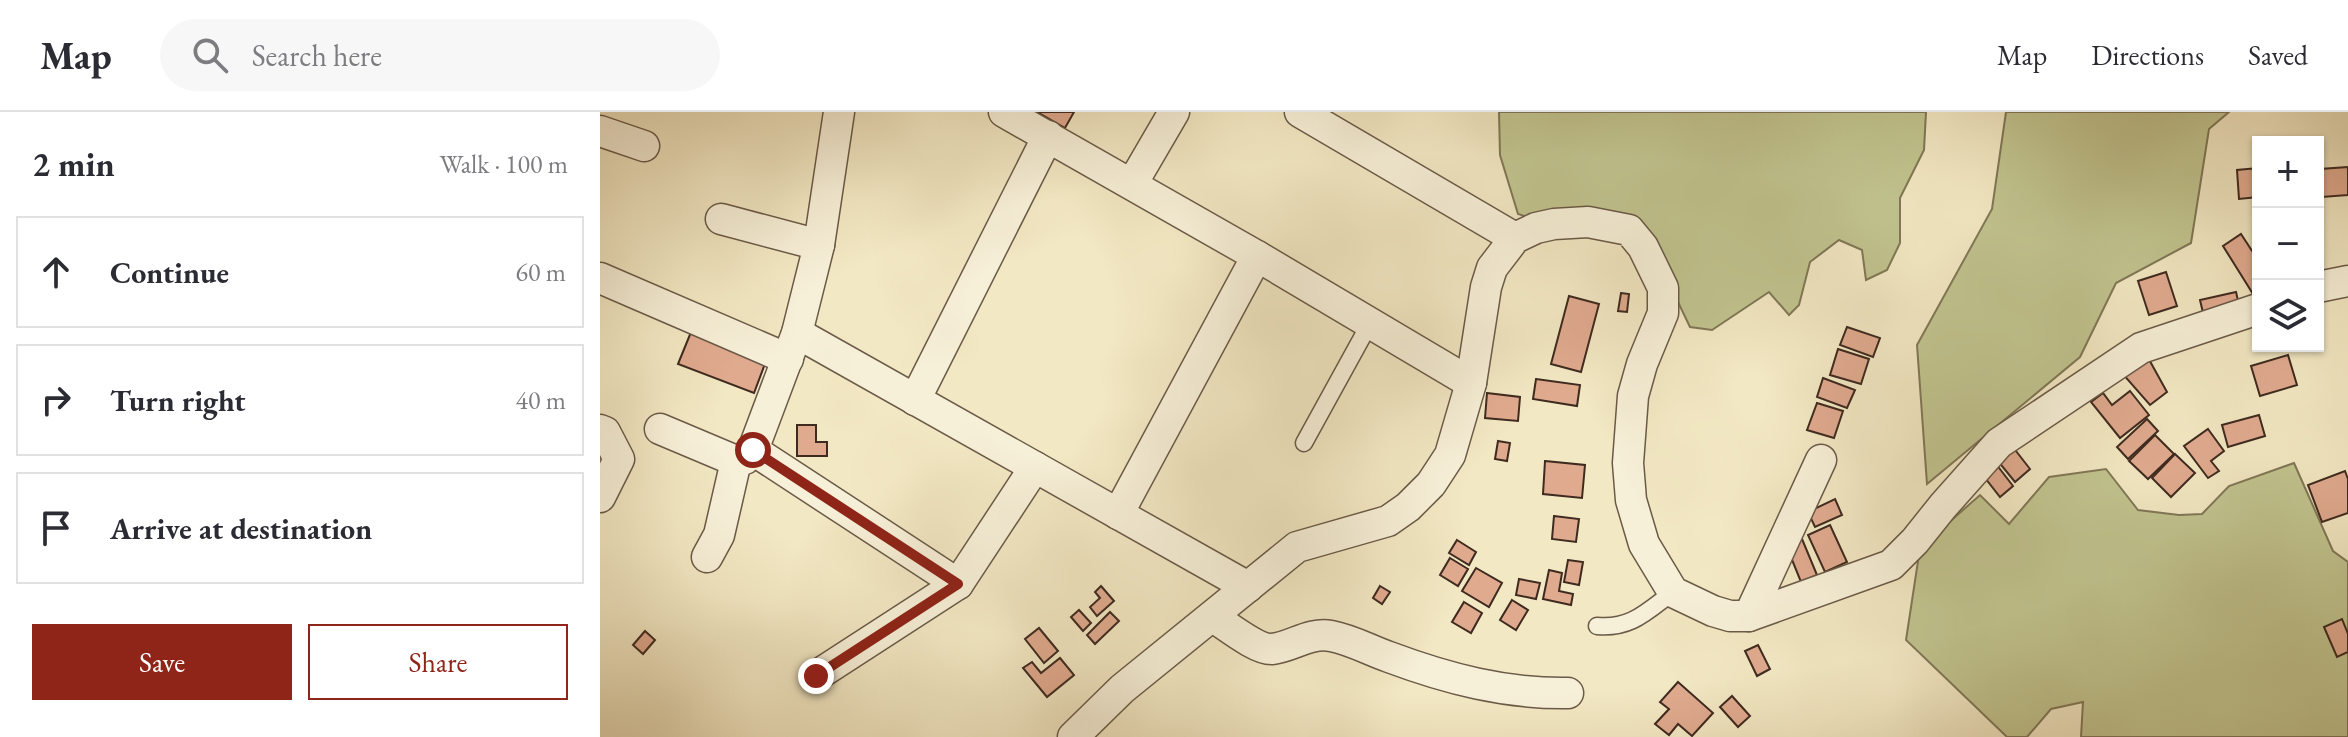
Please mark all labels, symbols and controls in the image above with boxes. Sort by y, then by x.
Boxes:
search box [160,19,720,91]
text: Map [40,31,112,80]
icon: search [188,33,232,77]
text: Search here [252,36,382,75]
text: Map [1997,37,2047,73]
text: Directions [2091,37,2204,73]
text: Saved [2248,37,2308,73]
map controls [2252,136,2324,352]
button: + [2252,136,2324,208]
text: 2 min [32,142,115,186]
text: Walk · 100 m [440,147,568,181]
button: − [2252,208,2324,280]
icon: ahead [34,250,78,294]
text: Continue [110,253,229,292]
text: 60 m [516,255,566,289]
button: layers [2252,280,2324,352]
icon: right [34,378,78,422]
text: Turn right [110,381,246,420]
text: 40 m [516,383,566,417]
route start [735,432,771,468]
icon: arrive [34,506,78,550]
text: Arrive at destination [110,509,372,548]
button: Save [32,624,292,700]
button: Share [308,624,568,700]
route end [798,658,834,694]

